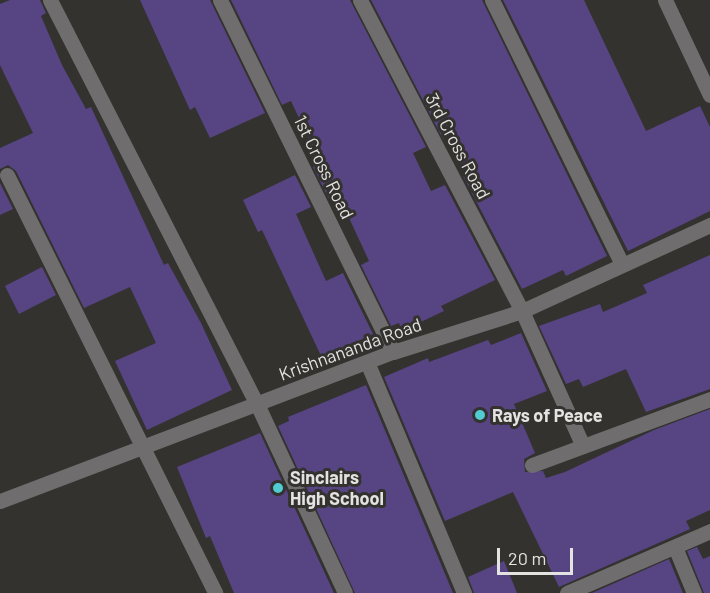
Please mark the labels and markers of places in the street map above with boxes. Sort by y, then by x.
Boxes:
place label: Rays of Peace [492,404,603,426]
marker: Rays of Peace [473,408,487,422]
place label: Sinclairs High School [290,467,384,510]
marker: Sinclairs High School [271,481,285,495]

